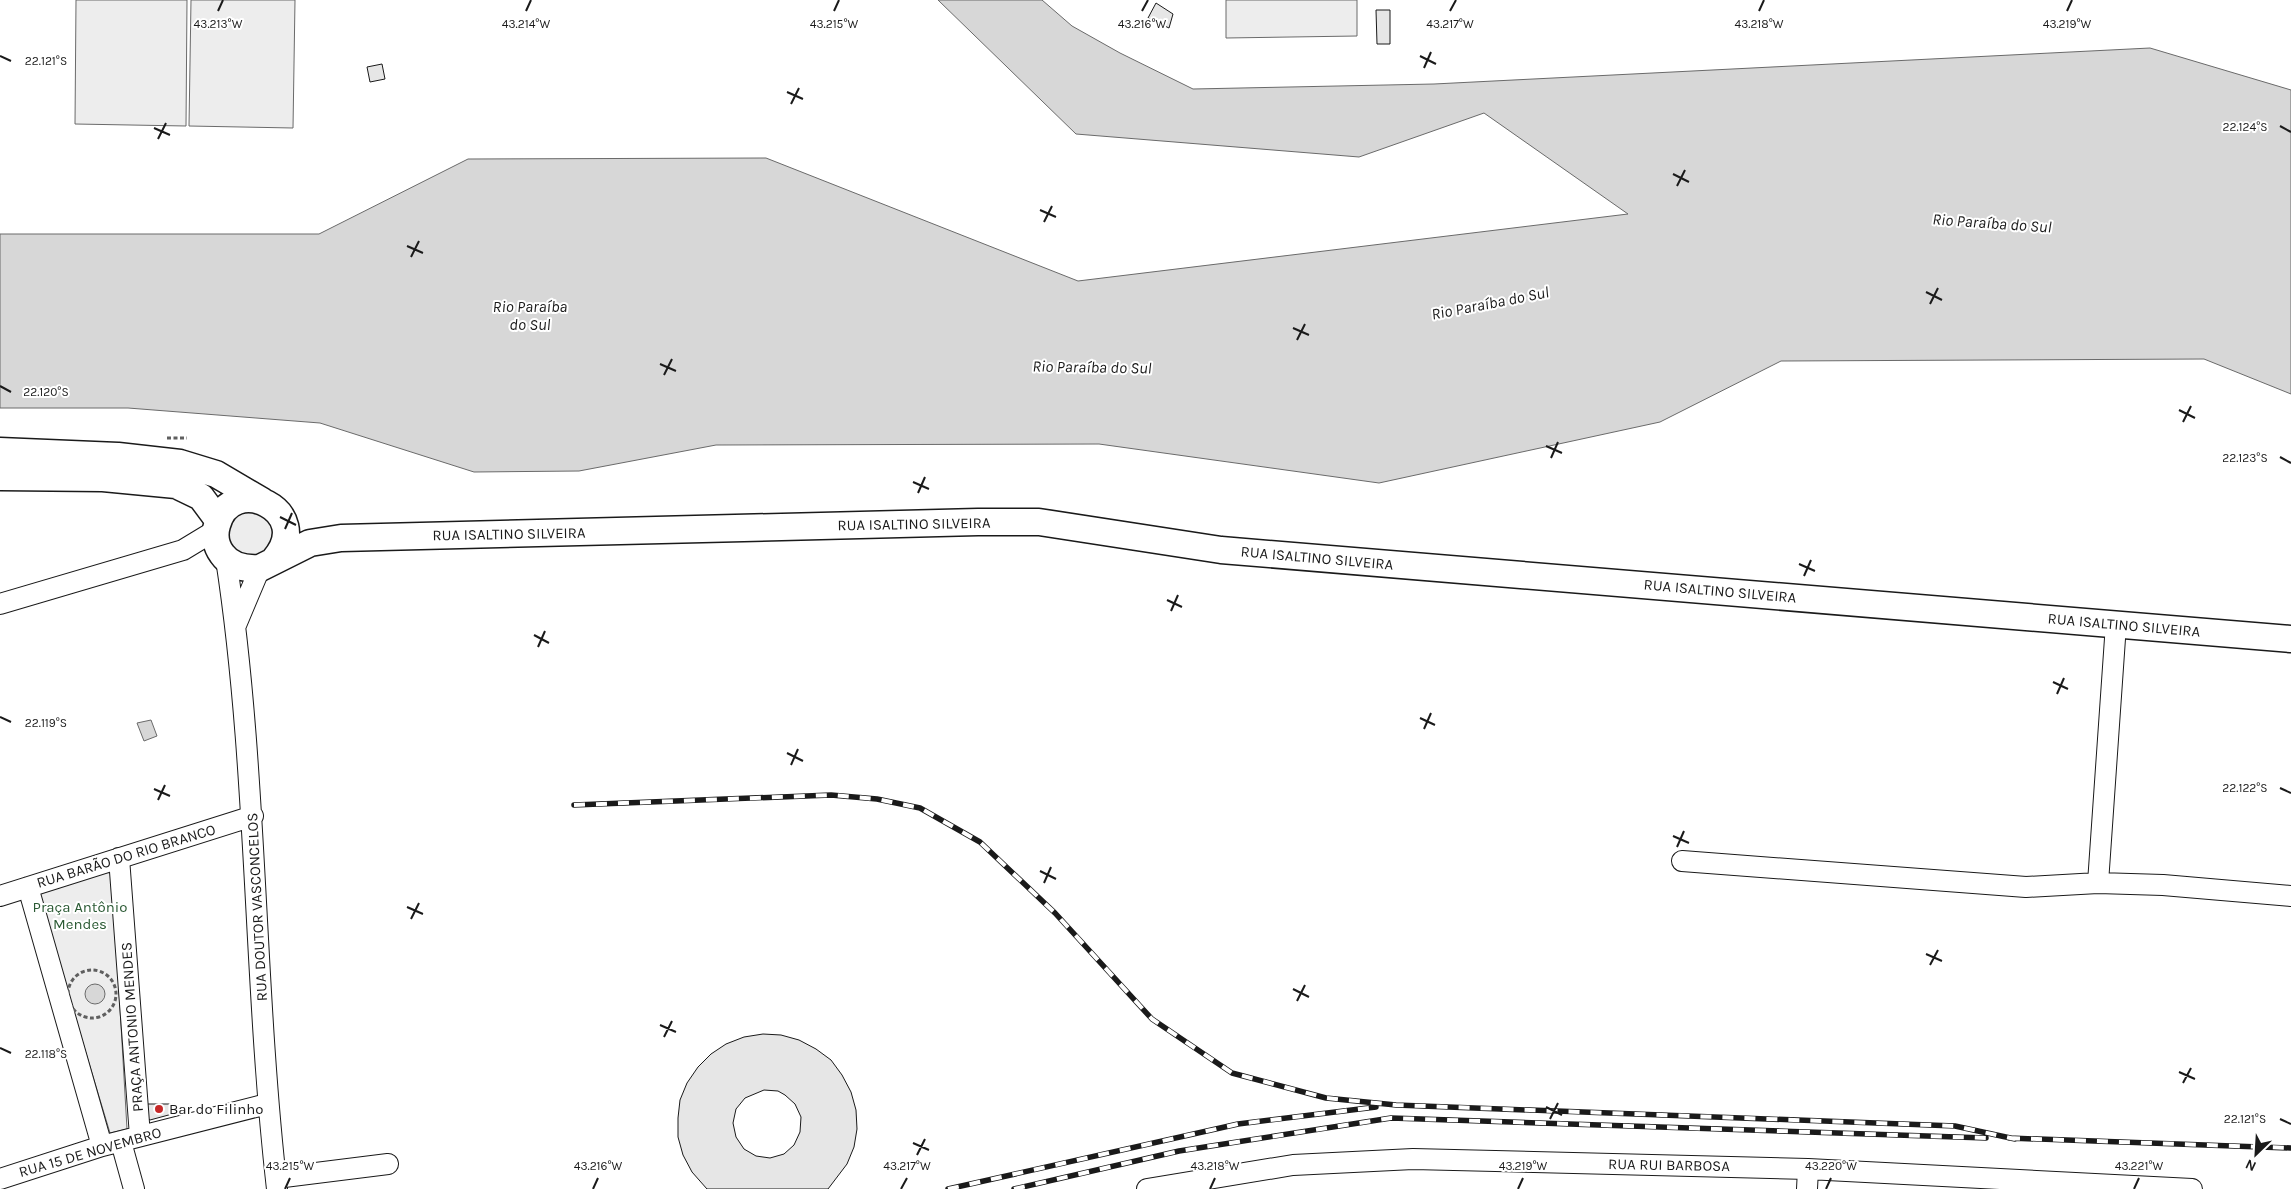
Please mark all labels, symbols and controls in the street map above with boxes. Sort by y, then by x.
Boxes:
text: 43.213°W [194,17,243,31]
text: 43.214°W [502,17,550,31]
text: 43.215°W [810,17,858,31]
text: 43.216°W [1118,17,1167,31]
text: 43.217°W [1426,17,1474,31]
text: 43.218°W [1734,17,1784,31]
text: 43.219°W [2043,17,2092,31]
text: 22.121°S [25,54,67,68]
text: 22.124°S [2222,120,2268,134]
water label: Rio Paraíba do Sul [1932,209,2052,237]
water label: Rio Paraíba do Sul [1430,282,1550,324]
water label: Rio Paraíba do Sul [493,297,567,334]
water label: Rio Paraíba do Sul [1032,356,1152,378]
text: 22.120°S [23,385,69,399]
text: 22.123°S [2222,451,2268,465]
street label: RUA ISALTINO SILVEIRA [837,514,991,534]
street label: RUA ISALTINO SILVEIRA [432,524,586,544]
street label: RUA ISALTINO SILVEIRA [1240,542,1394,574]
street label: RUA ISALTINO SILVEIRA [1643,575,1797,607]
street label: RUA ISALTINO SILVEIRA [2047,609,2201,641]
text: 22.119°S [25,716,67,730]
text: 22.122°S [2222,781,2268,795]
street label: RUA DOUTOR VASCONCELOS [243,812,271,1002]
street label: RUA BARÃO DO RIO BRANCO [34,820,218,892]
park label: Praça Antônio Mendes [33,898,127,933]
street label: PRAÇA ANTONIO MENDES [117,942,147,1112]
text: 22.118°S [25,1047,67,1061]
place label: Bar do Filinho [169,1100,264,1118]
marker: Bar do Filinho [153,1103,165,1115]
text: 22.121°S [2224,1112,2266,1126]
street label: RUA 15 DE NOVEMBRO [17,1123,163,1181]
north arrow [2231,1129,2281,1179]
street label: RUA RUI BARBOSA [1608,1155,1730,1175]
text: N [2243,1156,2259,1175]
text: 43.215°W [266,1159,314,1173]
text: 43.216°W [574,1159,623,1173]
text: 43.217°W [883,1159,931,1173]
text: 43.218°W [1190,1159,1240,1173]
text: 43.219°W [1499,1159,1548,1173]
text: 43.220°W [1805,1159,1857,1173]
text: 43.221°W [2115,1159,2164,1173]

